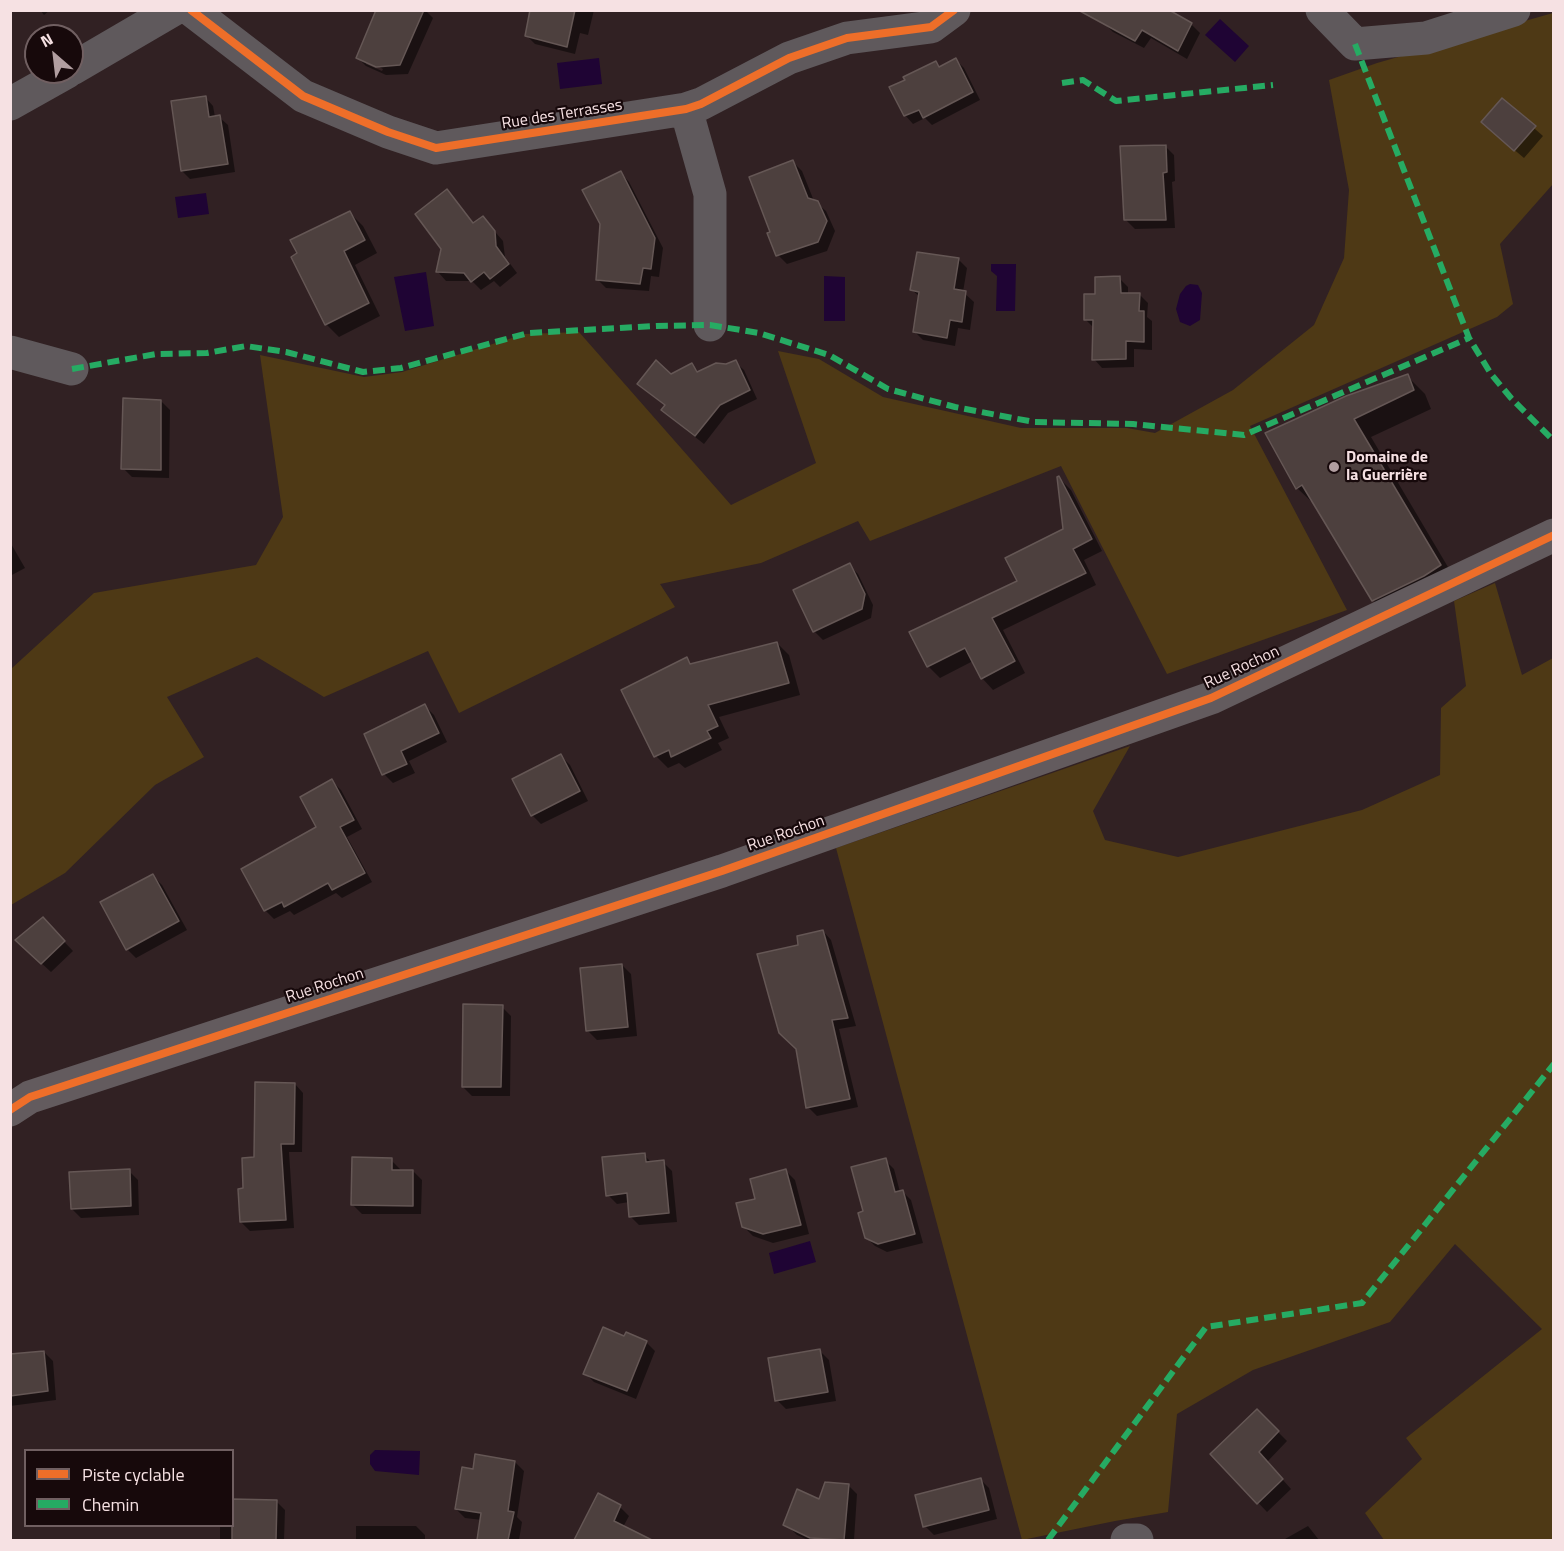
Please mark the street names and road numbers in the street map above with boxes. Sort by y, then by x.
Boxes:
street label: Rue des Terrasses [500,96,624,134]
street label: Rue Rochon [1201,642,1283,694]
street label: Rue Rochon [745,812,827,856]
street label: Rue Rochon [284,964,366,1008]

